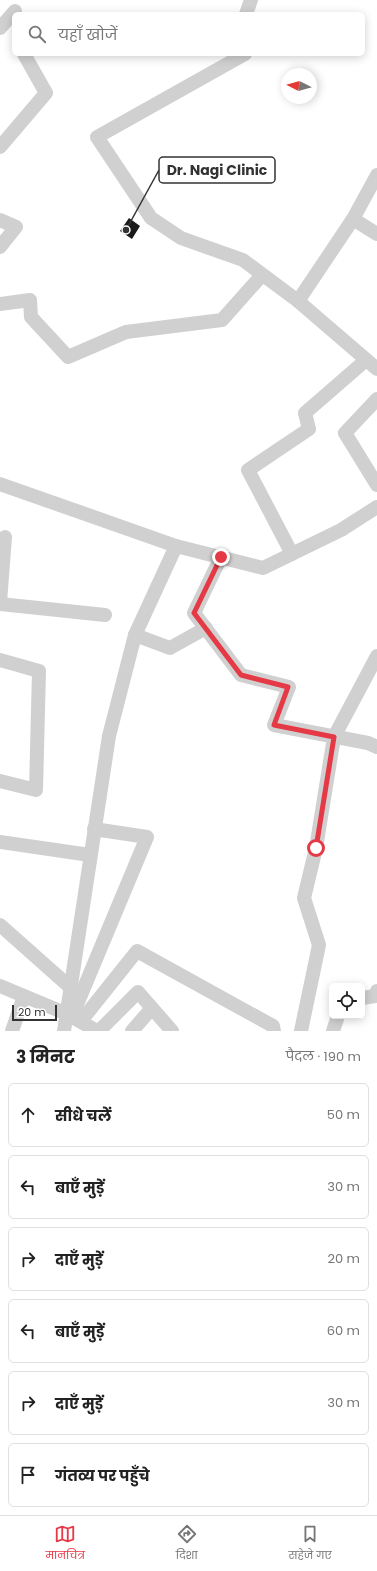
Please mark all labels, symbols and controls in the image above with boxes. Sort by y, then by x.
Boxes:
search box [12,12,365,56]
icon: search [26,23,48,45]
text: यहाँ खोजें [58,24,117,45]
north arrow [281,68,317,104]
callout: Dr. Nagi Clinic [159,157,275,183]
text: Dr. Nagi Clinic [167,160,268,180]
route end [212,548,230,566]
route start [307,839,325,857]
map controls [329,983,365,1019]
button: locate [329,983,365,1019]
scale bar [12,1003,57,1022]
text: 20 m [18,1004,46,1020]
text: 3 मिनट [16,1045,75,1069]
text: पैदल · 190 m [286,1047,361,1066]
icon: ahead [17,1104,39,1126]
text: सीधे चलें [55,1105,111,1126]
text: 50 m [327,1105,360,1124]
icon: left [17,1176,39,1198]
text: बाएँ मुड़ें [55,1177,104,1198]
text: 30 m [327,1177,360,1196]
icon: right [17,1248,39,1270]
text: दाएँ मुड़ें [55,1249,103,1270]
text: 20 m [327,1249,360,1268]
icon: left [17,1320,39,1342]
text: बाएँ मुड़ें [55,1321,104,1342]
text: 60 m [327,1321,360,1340]
icon: right [17,1392,39,1414]
text: दाएँ मुड़ें [55,1393,103,1414]
text: 30 m [327,1393,360,1412]
icon: arrive [17,1464,39,1486]
text: गंतव्य पर पहुँचे [55,1465,150,1486]
tab: मानचित्र [45,1523,85,1564]
tab: दिशा [176,1523,198,1564]
tab: सहेजे गए [289,1523,332,1564]

